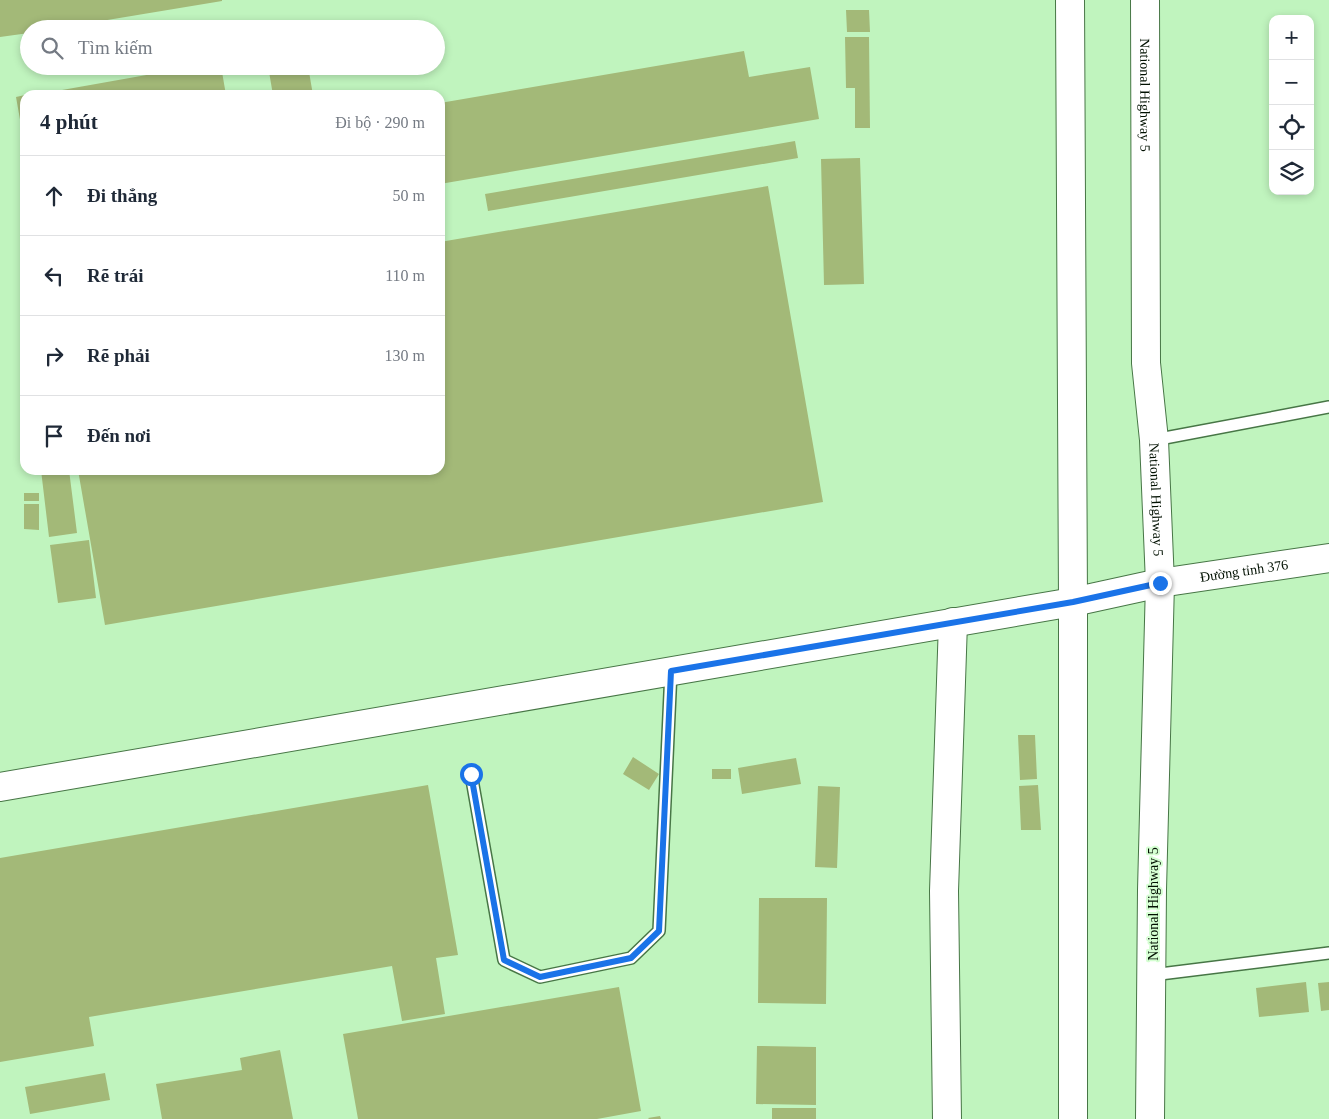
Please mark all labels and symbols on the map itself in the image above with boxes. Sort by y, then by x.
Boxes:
street label: National Highway 5 [1137,38,1152,152]
street label: National Highway 5 [1146,442,1166,557]
street label: Đường tỉnh 376 [1199,557,1289,585]
route end [1149,572,1172,595]
route start [460,763,483,786]
street label: National Highway 5 [1146,847,1161,961]

